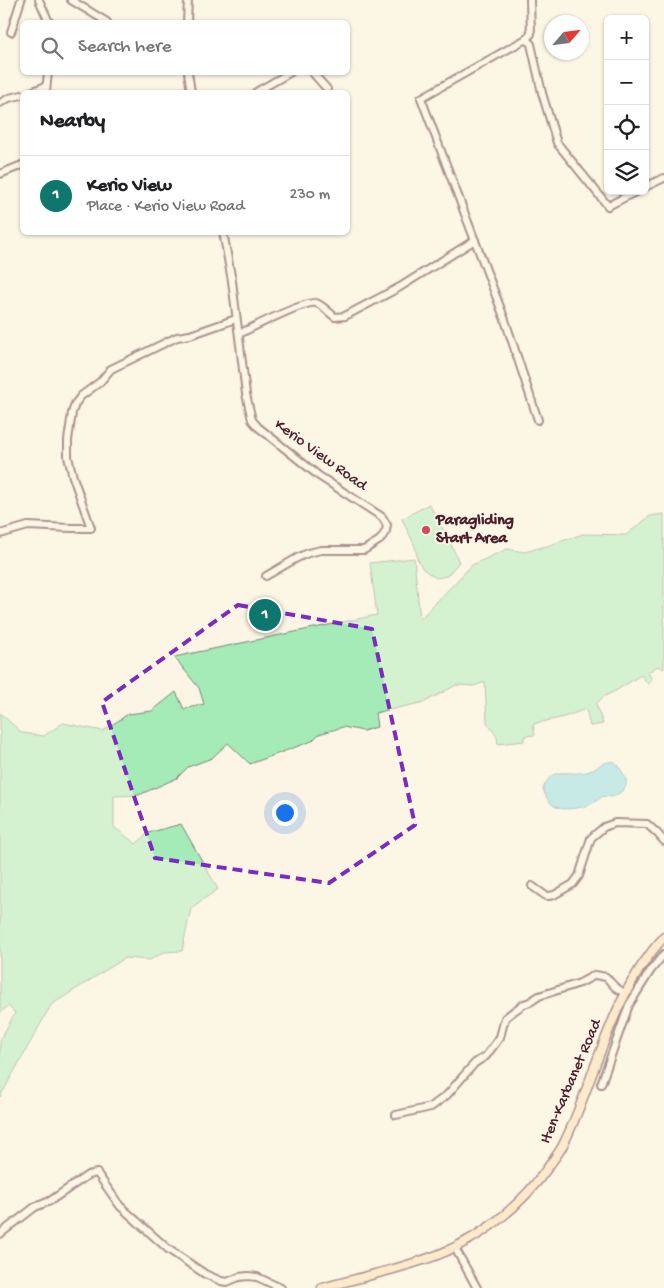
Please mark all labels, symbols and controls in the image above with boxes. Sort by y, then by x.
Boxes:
north arrow [544,15,589,60]
map controls [604,15,649,195]
button: + [604,15,649,60]
search box [20,20,350,75]
icon: search [38,34,66,62]
text: Search here [78,36,172,59]
button: − [604,60,649,105]
button: locate [604,105,649,150]
text: Nearby [40,110,105,135]
button: layers [604,150,649,195]
text: Kerio View [87,175,172,198]
text: 1 [53,186,59,205]
text: 230 m [290,186,330,205]
text: Place · Kerio View Road [87,198,245,217]
street label: Kerio View Road [270,416,371,497]
place label: Paragliding Start Area [435,512,514,549]
marker: Paragliding Start Area [420,524,432,536]
pin: 1 [249,596,281,634]
your location [272,800,298,826]
street label: Iten-Karbanet Road [537,1016,607,1147]

